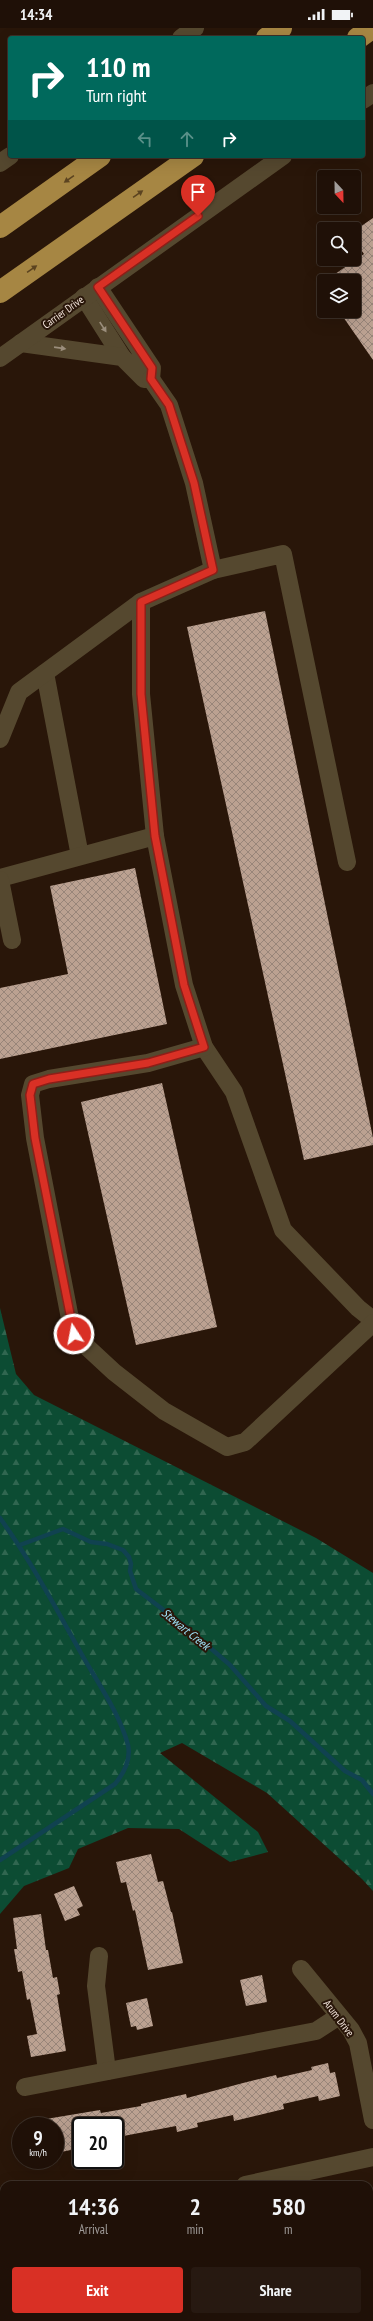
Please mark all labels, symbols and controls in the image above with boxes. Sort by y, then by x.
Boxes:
text: 14:34 [20,5,52,24]
text: 110 m [86,48,150,85]
icon: right [20,52,72,104]
text: Turn right [86,84,146,107]
icon: left [134,128,156,150]
icon: ahead [176,128,198,150]
icon: right [218,128,240,150]
north arrow [317,170,361,214]
map controls [317,170,361,318]
one-way arrow [63,174,74,183]
pin [181,175,215,216]
icon: arrive [187,181,209,203]
one-way arrow [133,190,144,198]
button: search [317,222,361,266]
one-way arrow [27,265,37,273]
button: layers [317,274,361,318]
street label: Carrier Drive [40,292,87,332]
one-way arrow [99,322,107,332]
one-way arrow [54,345,66,351]
position arrow [53,1313,95,1355]
water label: Stewart Creek [159,1605,214,1654]
street label: Arum Drive [321,1997,358,2040]
speed limit sign: 20 [72,2117,124,2169]
text: 9 [33,2125,43,2151]
text: km/h [29,2146,47,2159]
text: 14:36 [67,2191,119,2222]
text: 2 [189,2191,201,2222]
text: 580 [271,2191,306,2222]
text: Arrival [79,2221,108,2238]
text: min [187,2221,204,2238]
text: m [284,2221,293,2238]
button: Exit [12,2267,183,2313]
button: Share [191,2267,361,2313]

